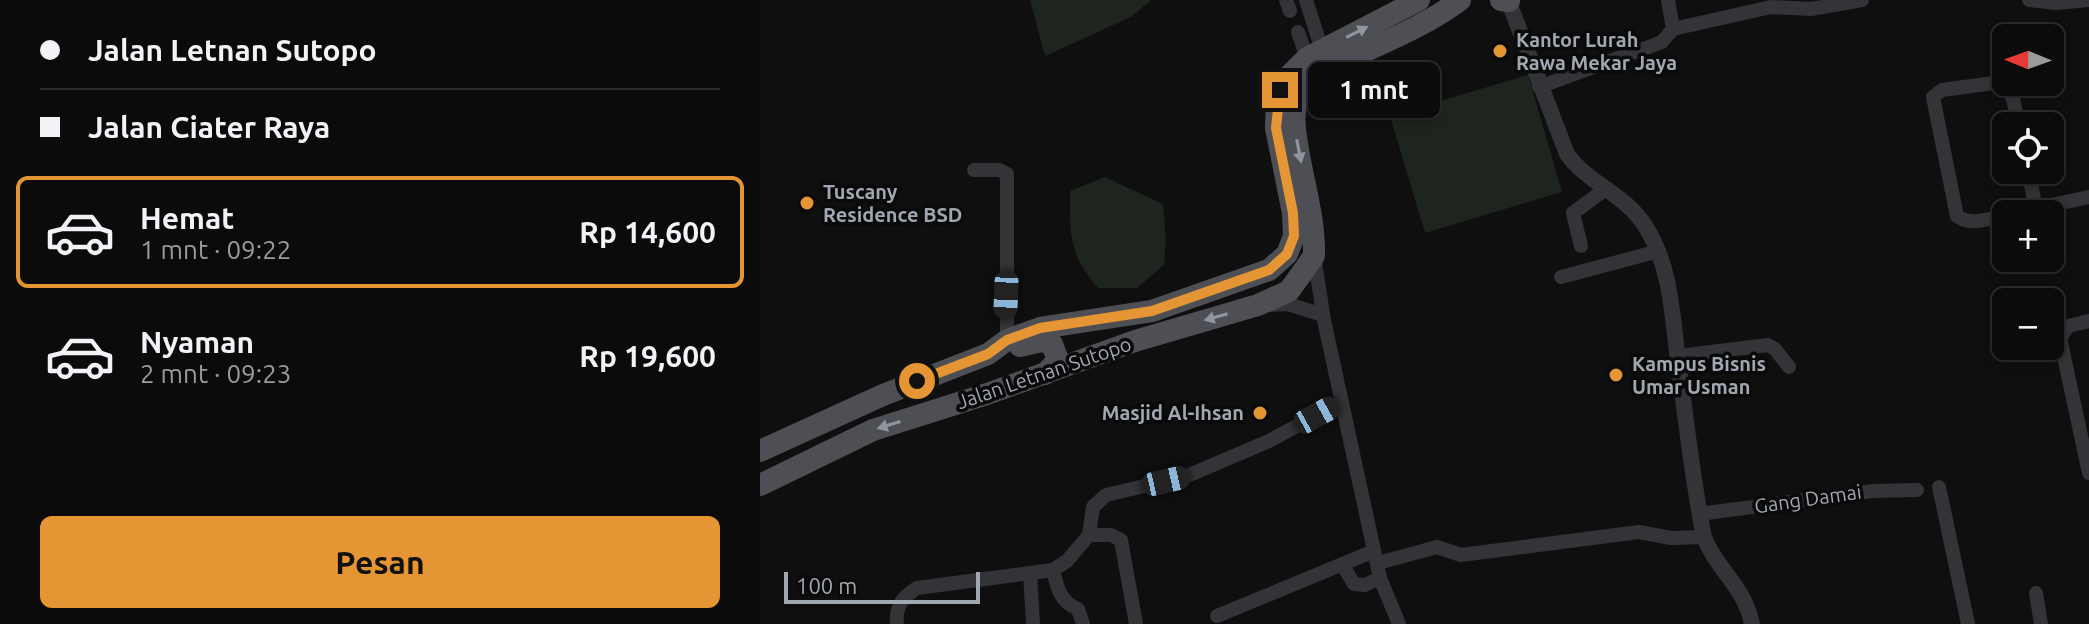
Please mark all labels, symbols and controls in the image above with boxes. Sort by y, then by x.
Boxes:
north arrow [1992,24,2064,96]
map controls [1992,24,2064,360]
one-way arrow [1345,26,1368,39]
place label: Kantor Lurah Rawa Mekar Jaya [1516,28,1677,74]
text: Jalan Letnan Sutopo [88,33,377,67]
marker: Kantor Lurah Rawa Mekar Jaya [1491,42,1509,60]
callout: 1 mnt [1308,62,1440,118]
route end [1262,72,1298,108]
text: 1 mnt [1339,75,1409,104]
text: Jalan Ciater Raya [88,110,330,144]
button: locate [1992,112,2064,184]
one-way arrow [1293,139,1306,164]
place label: Tuscany Residence BSD [823,180,962,226]
marker: Tuscany Residence BSD [798,194,816,212]
icon: car [44,196,116,268]
button: + [1992,200,2064,272]
text: Hemat [140,201,234,235]
text: Rp 14,600 [579,215,716,249]
text: 1 mnt · 09:22 [140,235,291,264]
car [993,271,1019,319]
button: − [1992,288,2064,360]
one-way arrow [1203,311,1227,324]
icon: car [44,320,116,392]
text: Nyaman [140,325,254,359]
street label: Jalan Letnan Sutopo [953,332,1134,413]
text: Rp 19,600 [579,339,716,373]
place label: Kampus Bisnis Umar Usman [1632,352,1766,398]
text: 2 mnt · 09:23 [140,359,291,388]
route start [899,363,935,399]
marker: Kampus Bisnis Umar Usman [1607,366,1625,384]
car [1290,393,1344,437]
place label: Masjid Al-Ihsan [1102,401,1244,424]
marker: Masjid Al-Ihsan [1251,404,1269,422]
one-way arrow [877,419,901,432]
car [1140,464,1192,498]
street label: Gang Damai [1753,480,1863,517]
button: Pesan [40,516,720,608]
scale bar [784,568,980,604]
text: 100 m [796,573,857,598]

